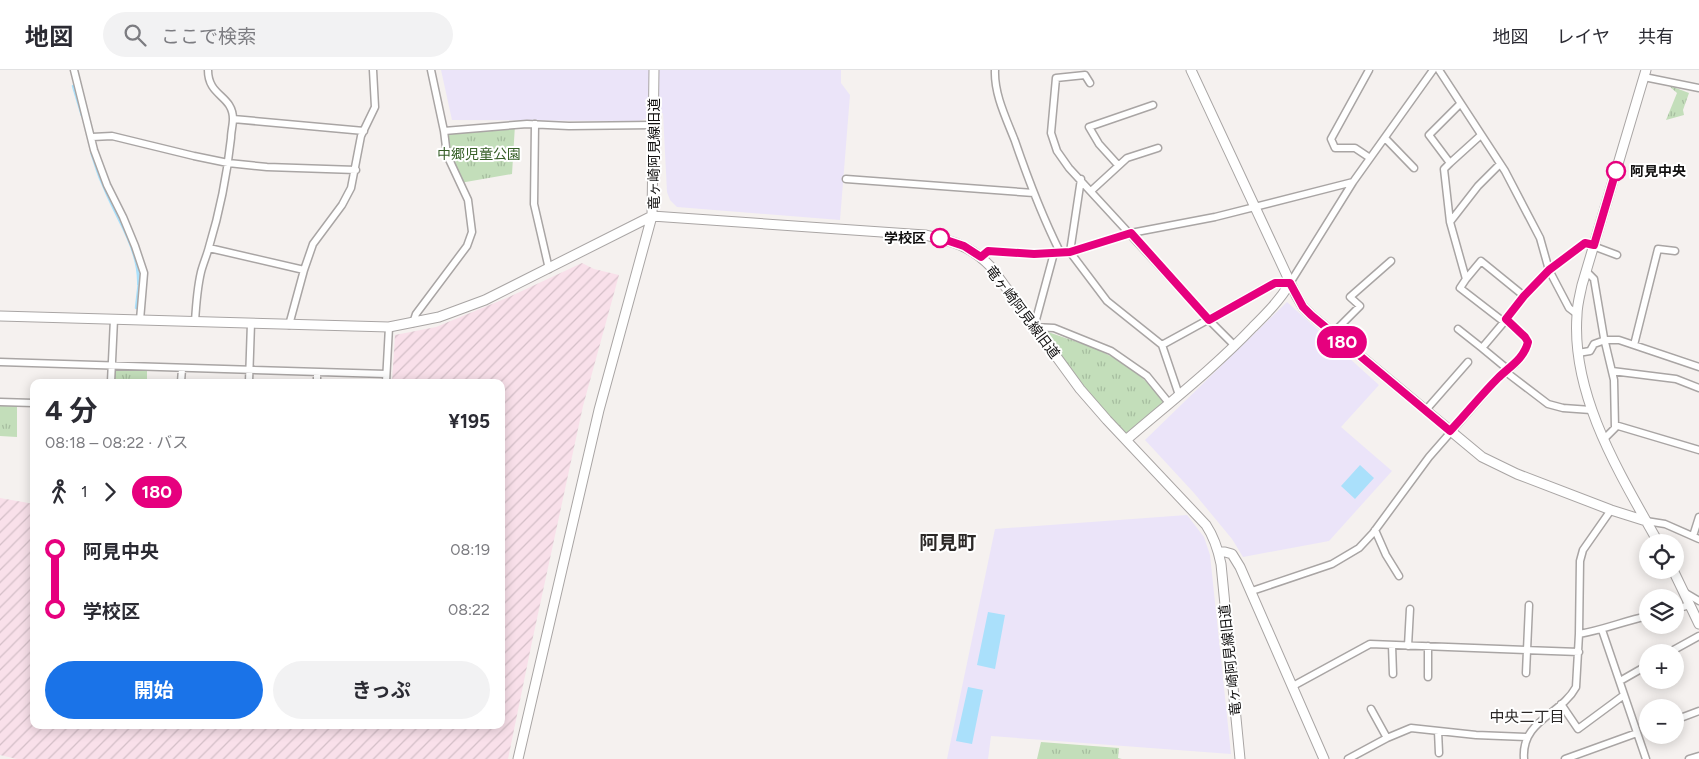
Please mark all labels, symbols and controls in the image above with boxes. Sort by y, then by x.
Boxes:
search box [103,12,453,57]
icon: search [121,21,149,49]
text: 地図 [25,22,73,51]
text: ここで検索 [161,25,256,48]
text: 地図 [1493,26,1529,48]
text: レイヤ [1557,26,1610,48]
text: 共有 [1638,26,1674,48]
street label: 竜ヶ崎阿見線旧道 [646,98,663,210]
park label: 中郷児童公園 [437,146,521,163]
marker: 阿見中央 [1606,161,1626,181]
place label: 阿見中央 [1630,163,1686,180]
marker: 学校区 [930,228,950,248]
place label: 学校区 [884,230,926,247]
street label: 竜ヶ崎阿見線旧道 [982,262,1063,362]
line badge: 180 [1313,326,1371,358]
text: 180 [1327,331,1357,353]
text: 4 分 [45,393,97,427]
text: ¥195 [449,410,490,433]
text: 08:18 – 08:22 · バス [45,433,188,452]
icon: walk [45,478,73,506]
icon: forward [96,478,124,506]
text: 180 [142,481,172,503]
text: 1 [81,482,88,501]
district label: 阿見町 [919,531,977,554]
map controls [1639,534,1684,744]
button: locate [1639,534,1684,579]
text: 阿見中央 [83,540,159,563]
text: 08:19 [450,540,490,559]
button: layers [1639,589,1684,634]
text: 学校区 [83,600,140,623]
text: 08:22 [448,600,490,619]
street label: 竜ヶ崎阿見線旧道 [1216,603,1245,717]
button: + [1639,644,1684,689]
button: 開始 [45,661,263,719]
button: きっぷ [273,661,490,719]
button: − [1639,699,1684,744]
district label: 中央二丁目 [1489,708,1565,726]

